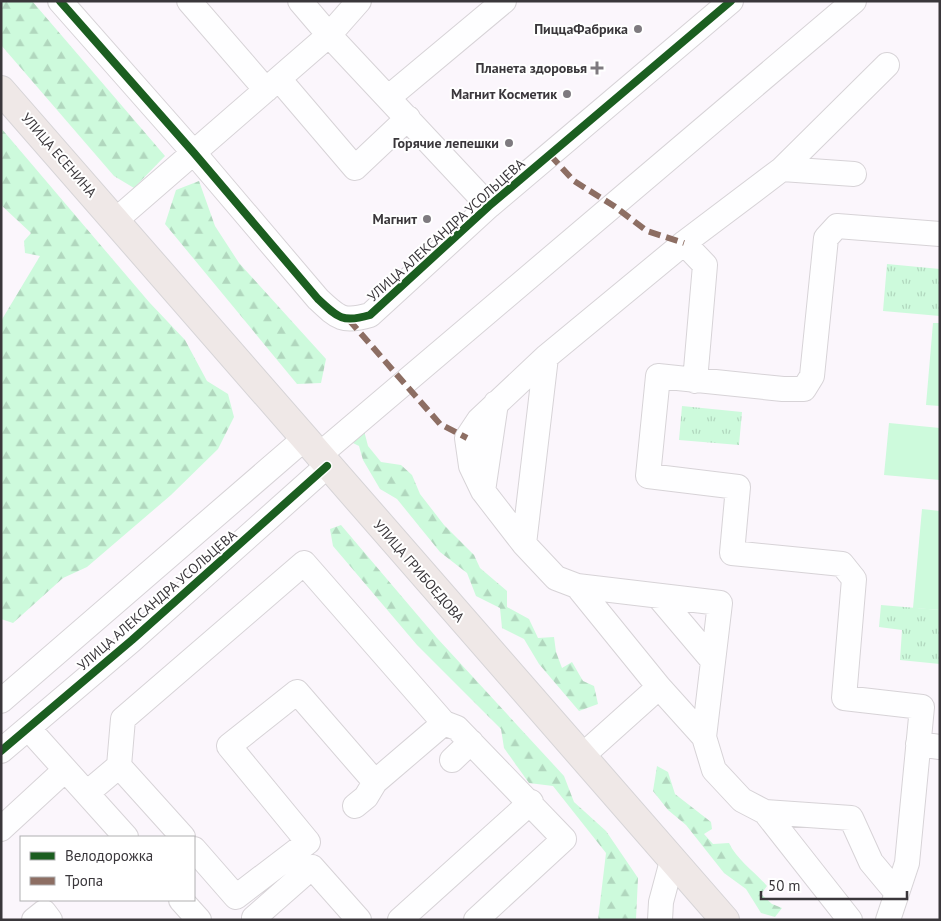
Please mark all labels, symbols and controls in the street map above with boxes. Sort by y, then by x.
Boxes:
place label: ПиццаФабрика [534,20,628,38]
marker: ПиццаФабрика [632,23,644,35]
place label: Планета здоровья [476,59,587,77]
marker: Планета здоровья [591,62,603,74]
place label: Магнит Косметик [451,85,557,103]
marker: Магнит Косметик [561,88,573,100]
street label: УЛИЦА ЕСЕНИНА [17,109,101,202]
place label: Горячие лепешки [393,134,499,152]
marker: Горячие лепешки [503,137,515,149]
street label: УЛИЦА АЛЕКСАНДРА УСОЛЬЦЕВА [364,154,529,305]
place label: Магнит [373,210,417,228]
marker: Магнит [421,213,433,225]
street label: УЛИЦА ГРИБОЕДОВА [370,516,469,627]
street label: УЛИЦА АЛЕКСАНДРА УСОЛЬЦЕВА [73,525,241,674]
legend [20,836,195,901]
text: Велодорожка [65,846,153,865]
scale bar [761,868,907,900]
text: Тропа [65,871,103,890]
text: 50 m [768,876,801,895]

